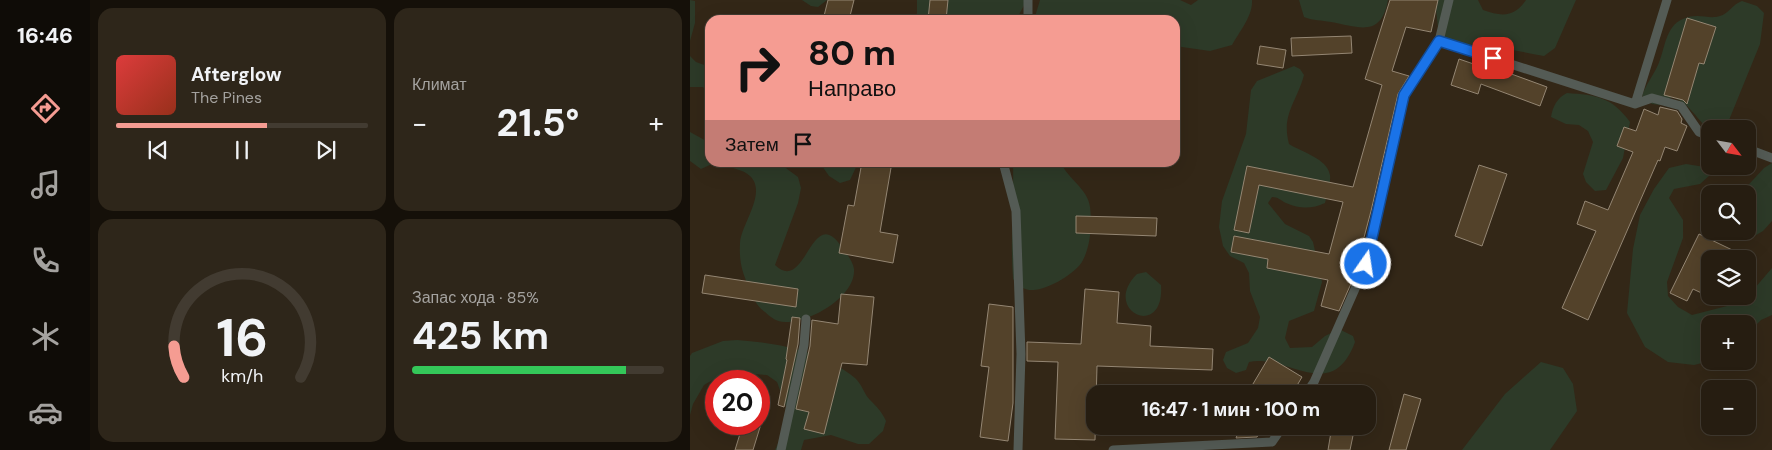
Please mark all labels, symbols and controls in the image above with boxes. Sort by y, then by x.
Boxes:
text: 16:46 [17,21,73,50]
text: 80 m [808,30,896,76]
icon: right [725,35,790,100]
pin [1472,37,1514,79]
icon: arrive [1479,44,1507,72]
text: Afterglow [191,62,282,87]
text: Климат [412,74,466,95]
text: Направо [808,74,896,103]
text: The Pines [191,87,262,108]
icon: directions [28,91,63,126]
text: 21.5° [497,98,579,148]
text: − [412,105,427,142]
text: + [649,105,664,142]
north arrow [1701,120,1756,175]
map controls [1701,120,1756,435]
icon: arrive [789,130,817,158]
text: Затем [725,132,779,157]
icon: previous [144,136,172,164]
icon: pause [228,136,256,164]
icon: next [312,136,340,164]
icon: music [28,167,63,202]
button: search [1701,185,1756,240]
position arrow [1339,237,1391,289]
icon: phone [28,243,63,278]
button: layers [1701,250,1756,305]
text: Запас хода · 85% [412,287,539,308]
text: 16 [216,304,268,372]
text: 425 km [412,311,549,361]
button: + [1701,315,1756,370]
icon: climate [28,319,63,354]
text: km/h [221,364,263,388]
speed limit sign: 20 [705,370,770,435]
button: − [1701,380,1756,435]
icon: car [28,395,63,430]
text: 16:47 · 1 мин · 100 m [1142,397,1320,422]

